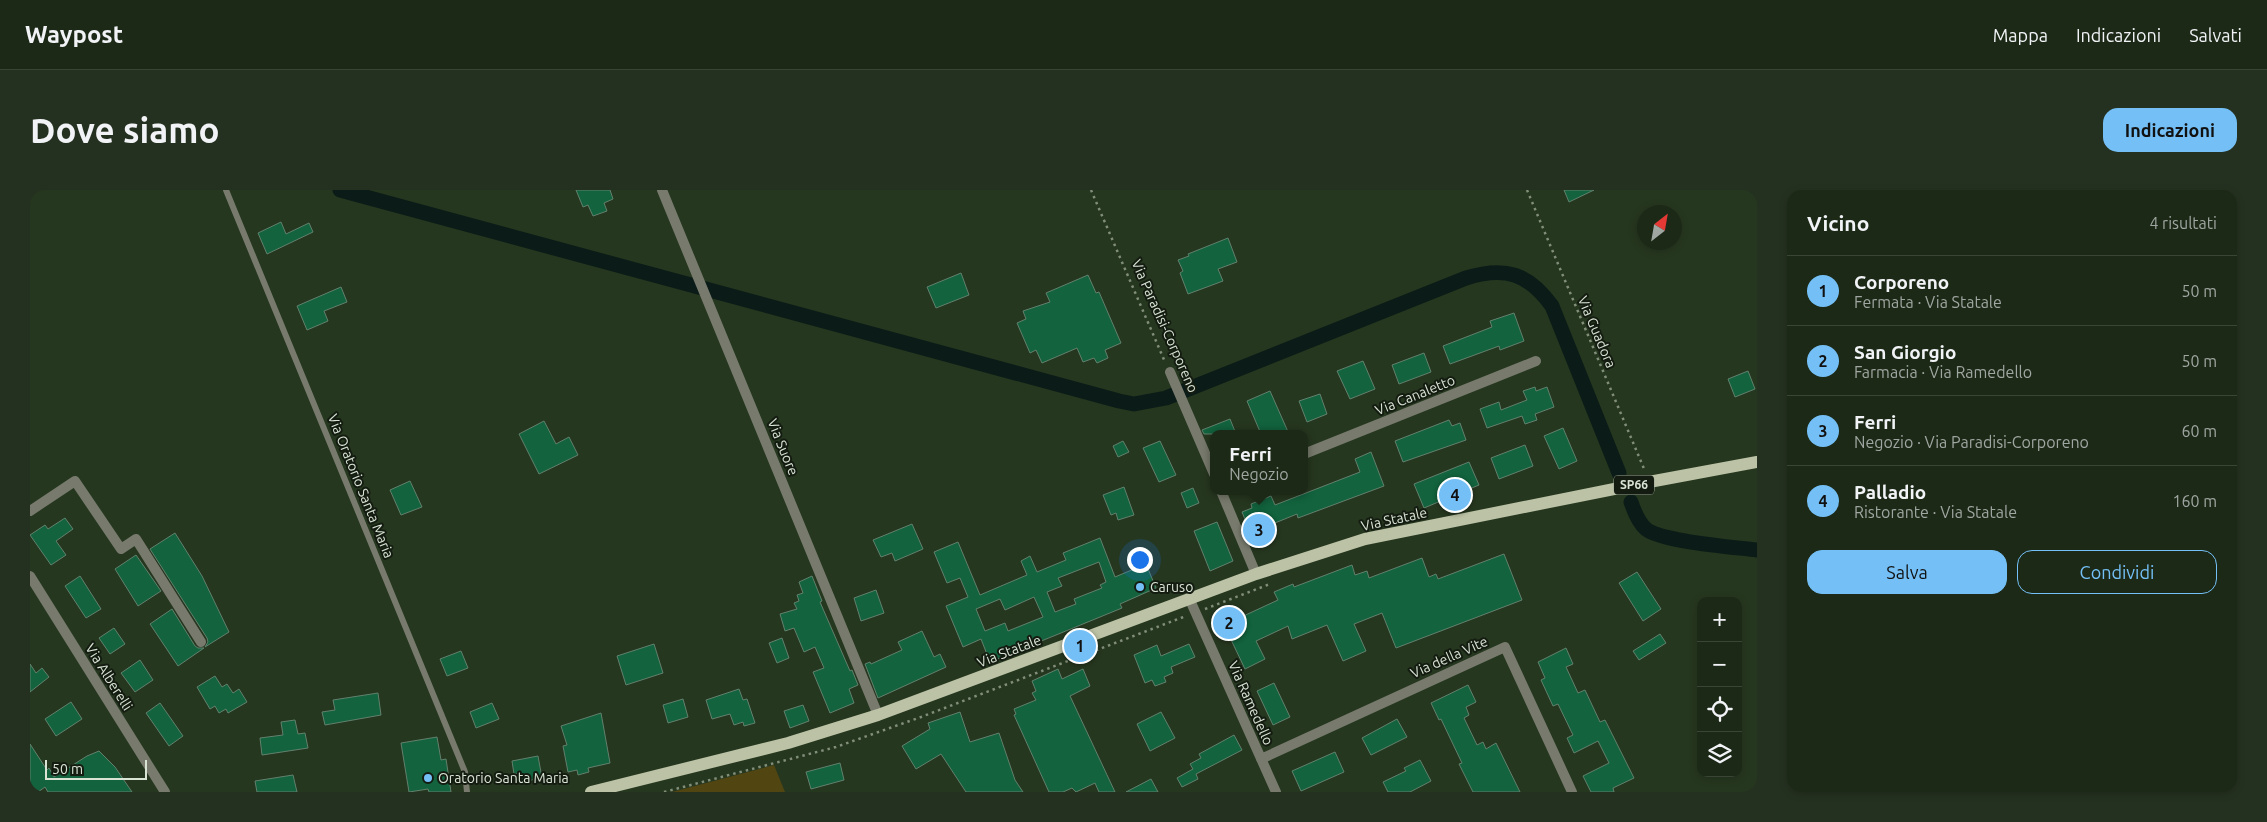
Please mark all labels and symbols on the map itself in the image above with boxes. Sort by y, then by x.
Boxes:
north arrow [1637,205,1682,250]
street label: Via Paradisi-Corporeno [1128,257,1202,395]
street label: Via Guadora [1575,294,1619,370]
street label: Via Canaletto [1373,372,1457,418]
street label: Via Oratorio Santa Maria [325,412,397,560]
street label: Via Suore [764,416,802,478]
pin: 4 [1439,476,1471,514]
road number: SP66 [1614,476,1654,494]
street label: Via Statale [1359,504,1429,534]
pin: 3 [1243,511,1275,549]
your location [1127,547,1153,573]
place label: Caruso [1150,579,1193,595]
marker: Caruso [1134,581,1146,593]
pin: 2 [1213,604,1245,642]
pin: 1 [1064,627,1096,665]
street label: Via Statale [975,631,1043,671]
street label: Via della Vite [1408,633,1490,681]
street label: Via Alberelli [82,641,136,713]
street label: Via Ramedello [1225,659,1277,747]
scale bar [45,757,148,780]
place label: Oratorio Santa Maria [438,770,569,786]
marker: Oratorio Santa Maria [422,772,434,784]

